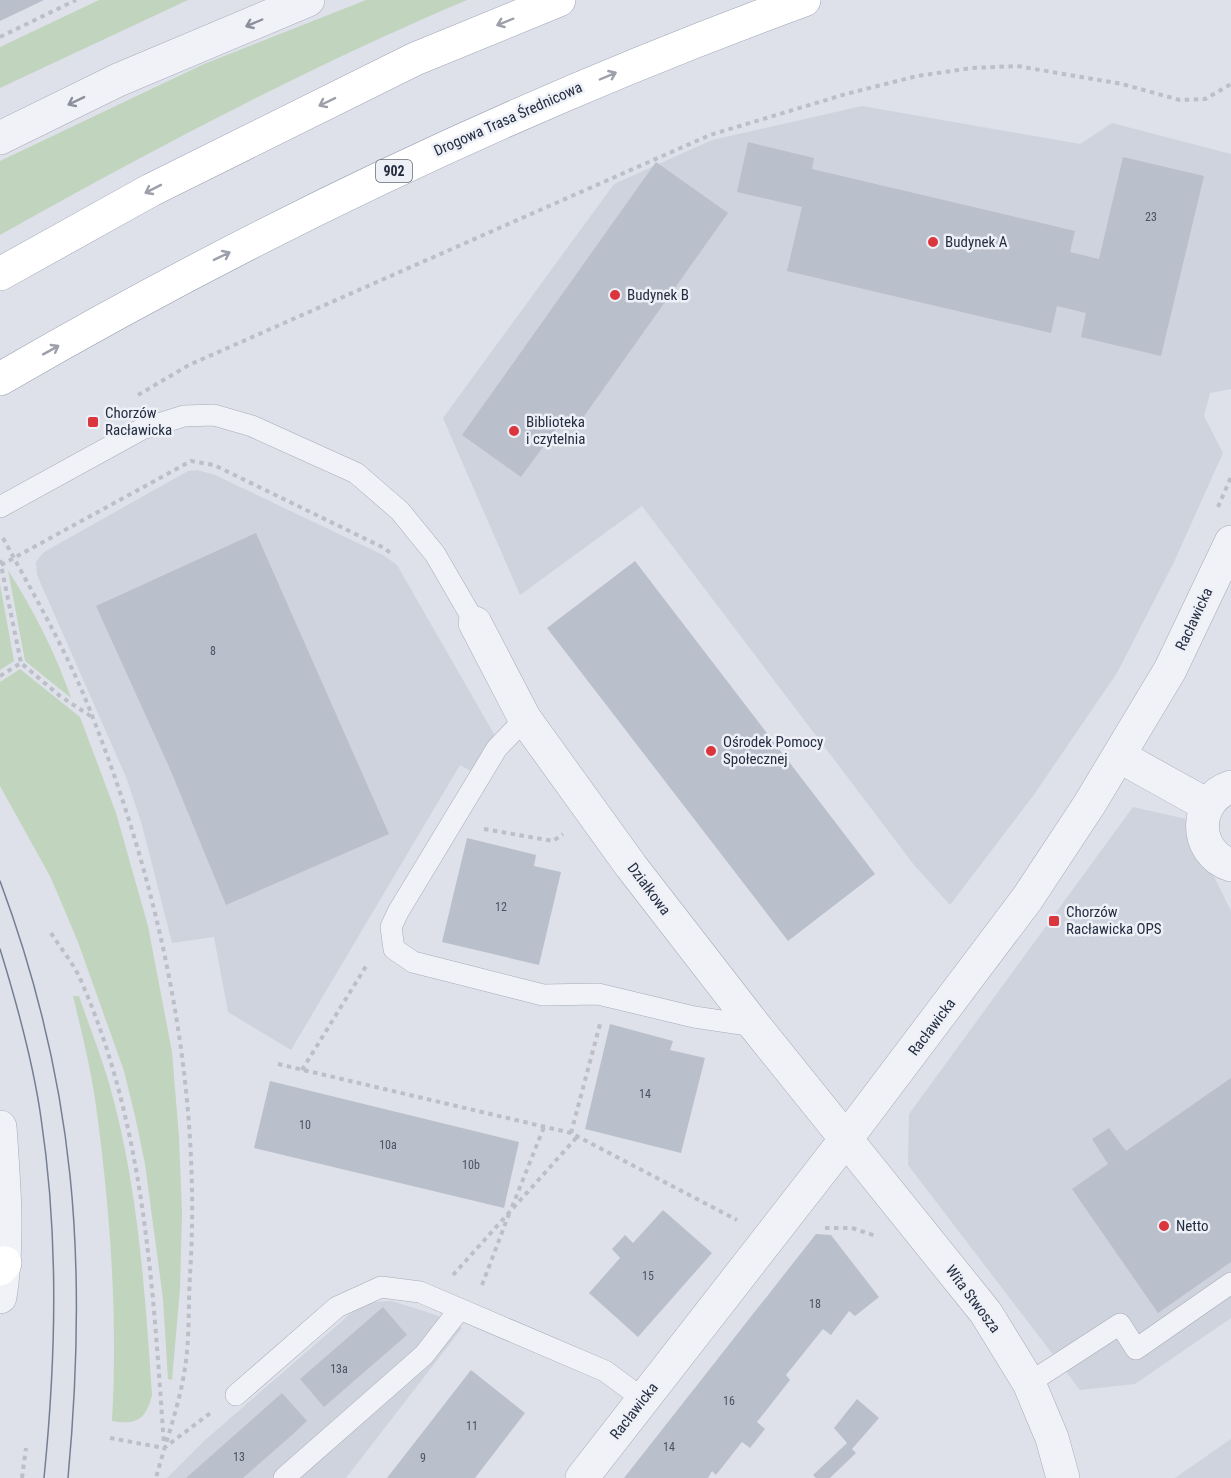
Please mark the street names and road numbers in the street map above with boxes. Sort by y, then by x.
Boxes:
street label: Drogowa Trasa Średnicowa [431,78,585,160]
road number: 902 [376,160,412,182]
street label: Racławicka [1172,585,1216,653]
street label: Działkowa [624,859,674,919]
street label: Racławicka [905,995,959,1059]
street label: Wita Stwosza [942,1262,1004,1336]
street label: Racławicka [606,1379,662,1443]

